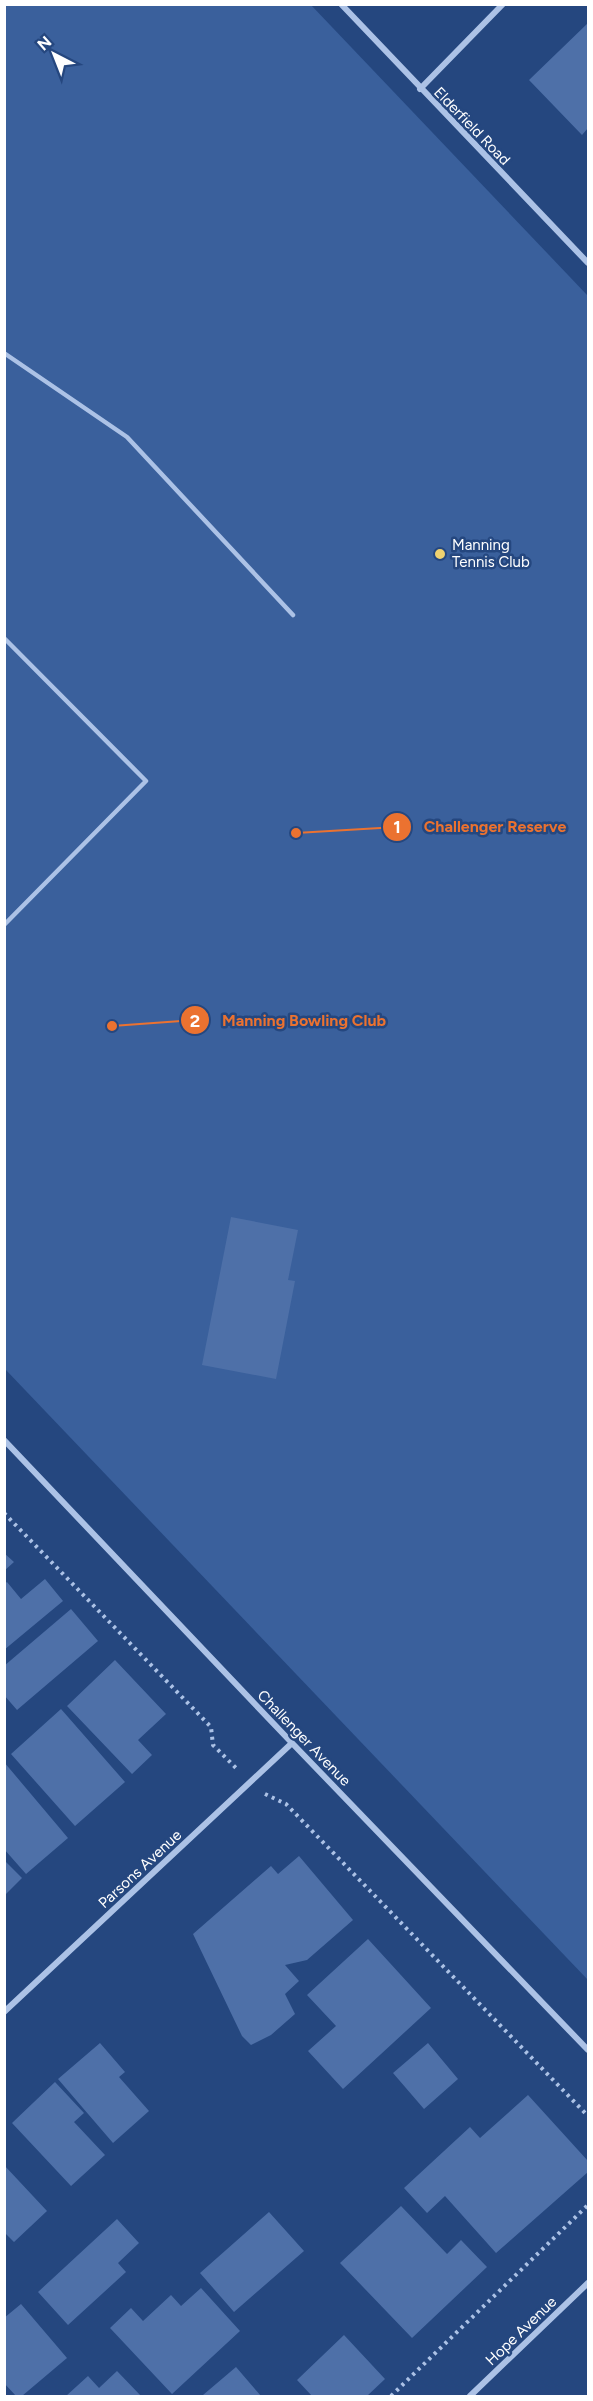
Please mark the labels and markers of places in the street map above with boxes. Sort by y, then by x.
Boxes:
place label: Manning Tennis Club [452,536,530,571]
marker: Manning Tennis Club [433,547,447,561]
callout: Challenger Reserve [382,810,579,844]
callout: Manning Bowling Club [180,1003,398,1037]

